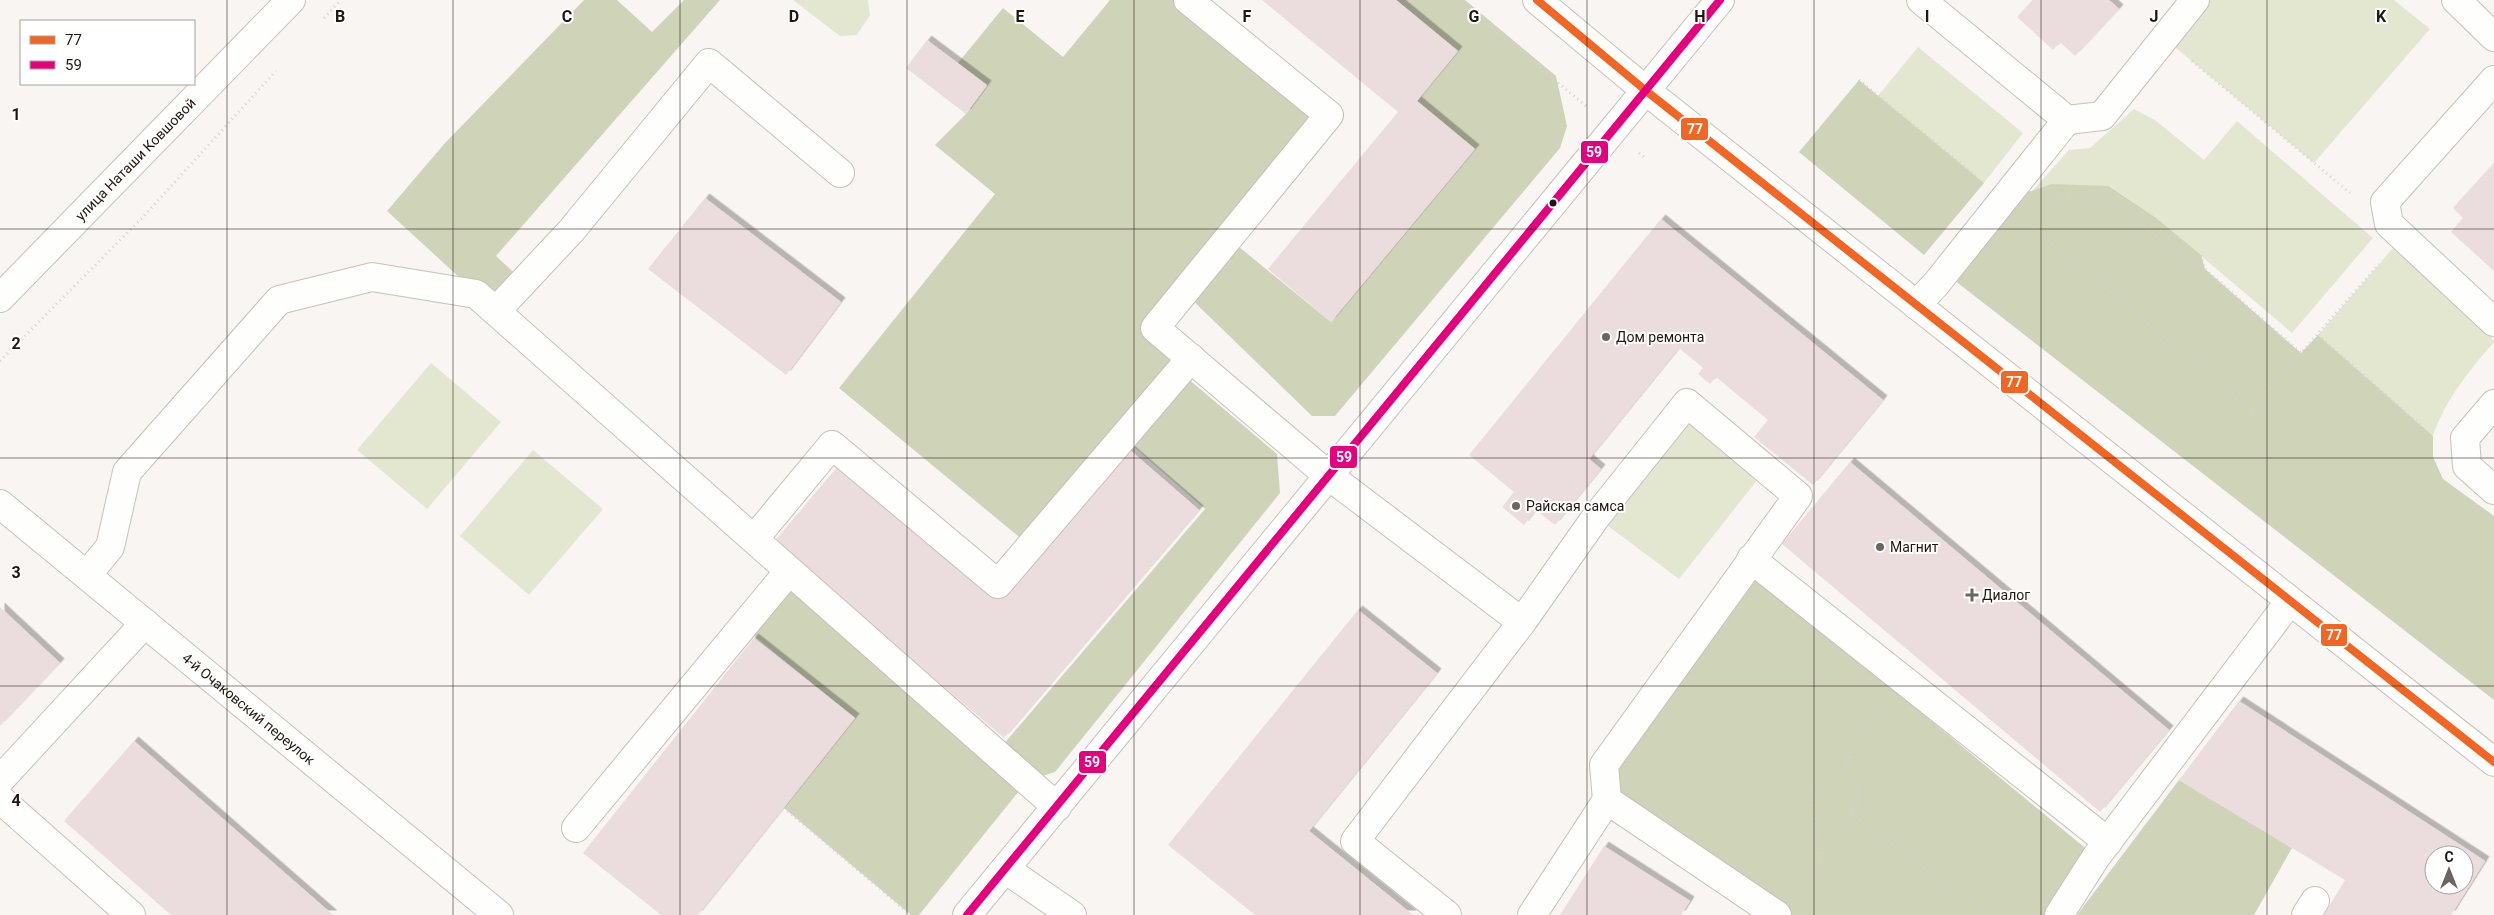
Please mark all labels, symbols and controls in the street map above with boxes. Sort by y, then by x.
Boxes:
text: B [335,7,345,26]
text: C [562,7,572,26]
text: D [789,7,799,26]
text: E [1016,7,1025,26]
text: F [1243,7,1252,26]
text: G [1469,7,1480,26]
text: H [1694,7,1706,26]
text: I [1925,7,1929,26]
text: J [2150,7,2158,26]
text: K [2376,7,2387,26]
legend [20,20,195,85]
text: 77 [65,31,82,49]
text: 59 [65,56,82,74]
street label: улица Наташи Ковшовой [72,95,199,224]
text: 1 [11,105,21,124]
line badge: 77 [1680,117,1709,141]
text: 77 [1687,121,1703,137]
line badge: 59 [1580,140,1609,164]
text: 59 [1586,144,1602,160]
unlabelled marker [1548,198,1558,208]
place label: Дом ремонта [1616,329,1704,345]
marker: Дом ремонта [1600,331,1612,343]
text: 2 [11,334,21,353]
line badge: 77 [2000,370,2029,394]
text: 77 [2006,374,2022,390]
line badge: 59 [1329,445,1358,469]
text: 59 [1336,449,1352,465]
place label: Райская самса [1526,498,1624,514]
marker: Райская самса [1510,500,1522,512]
place label: Магнит [1890,539,1939,555]
marker: Магнит [1874,541,1886,553]
text: 3 [11,563,21,582]
place label: Диалог [1982,587,2030,603]
marker: Диалог [1966,589,1978,601]
line badge: 77 [2320,623,2348,647]
text: 77 [2326,627,2342,643]
street label: 4-й Очаковский переулок [179,649,318,768]
line badge: 59 [1078,750,1107,774]
text: 59 [1084,754,1100,770]
text: 4 [11,791,21,810]
north arrow [2424,845,2474,895]
text: С [2444,849,2454,865]

